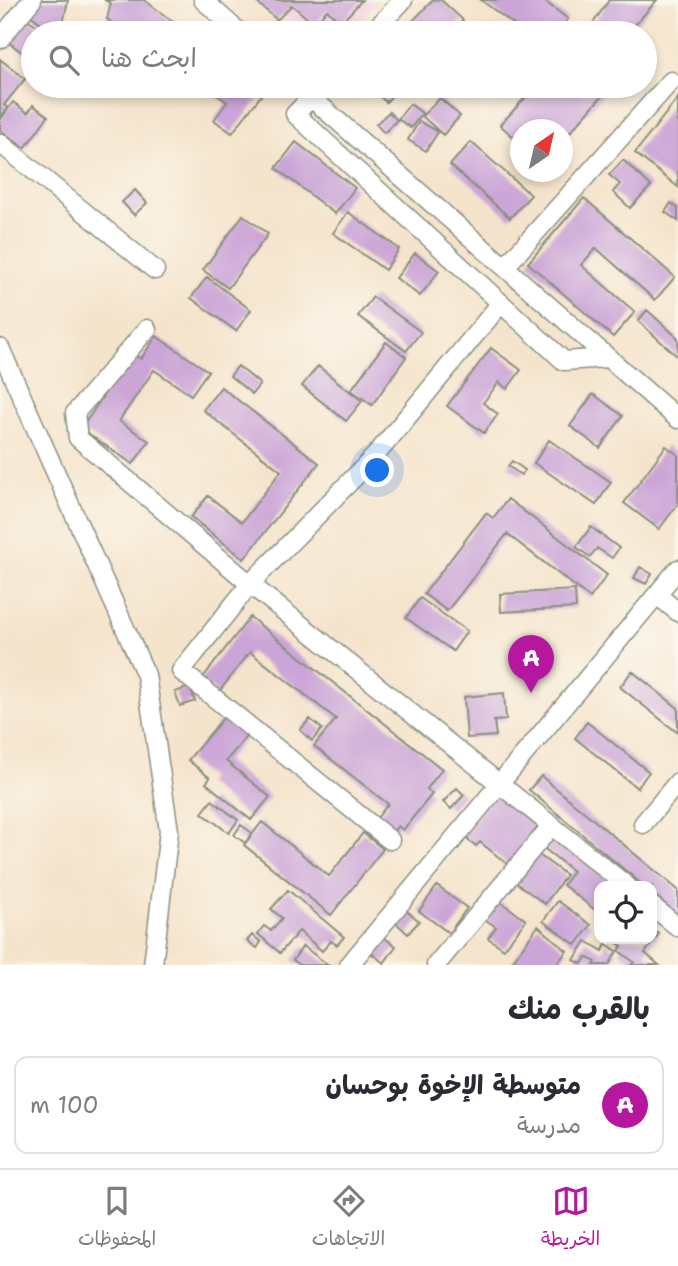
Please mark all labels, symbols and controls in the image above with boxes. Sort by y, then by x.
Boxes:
search box [21,21,657,98]
text: ابحث هنا [101,40,197,75]
icon: search [45,41,83,79]
north arrow [510,119,573,182]
your location [360,453,394,487]
pin: A [508,635,554,693]
map controls [594,881,657,944]
button: locate [594,881,657,944]
text: بالقرب منك [508,988,650,1029]
text: متوسطة الإخوة بوحسان [325,1067,581,1102]
text: 100 m [30,1090,99,1120]
text: A [616,1090,634,1120]
text: مدرسة [517,1110,581,1140]
tab: المحفوظات [78,1182,156,1255]
tab: الاتجاهات [312,1182,385,1255]
tab: الخريطة [541,1182,600,1255]

